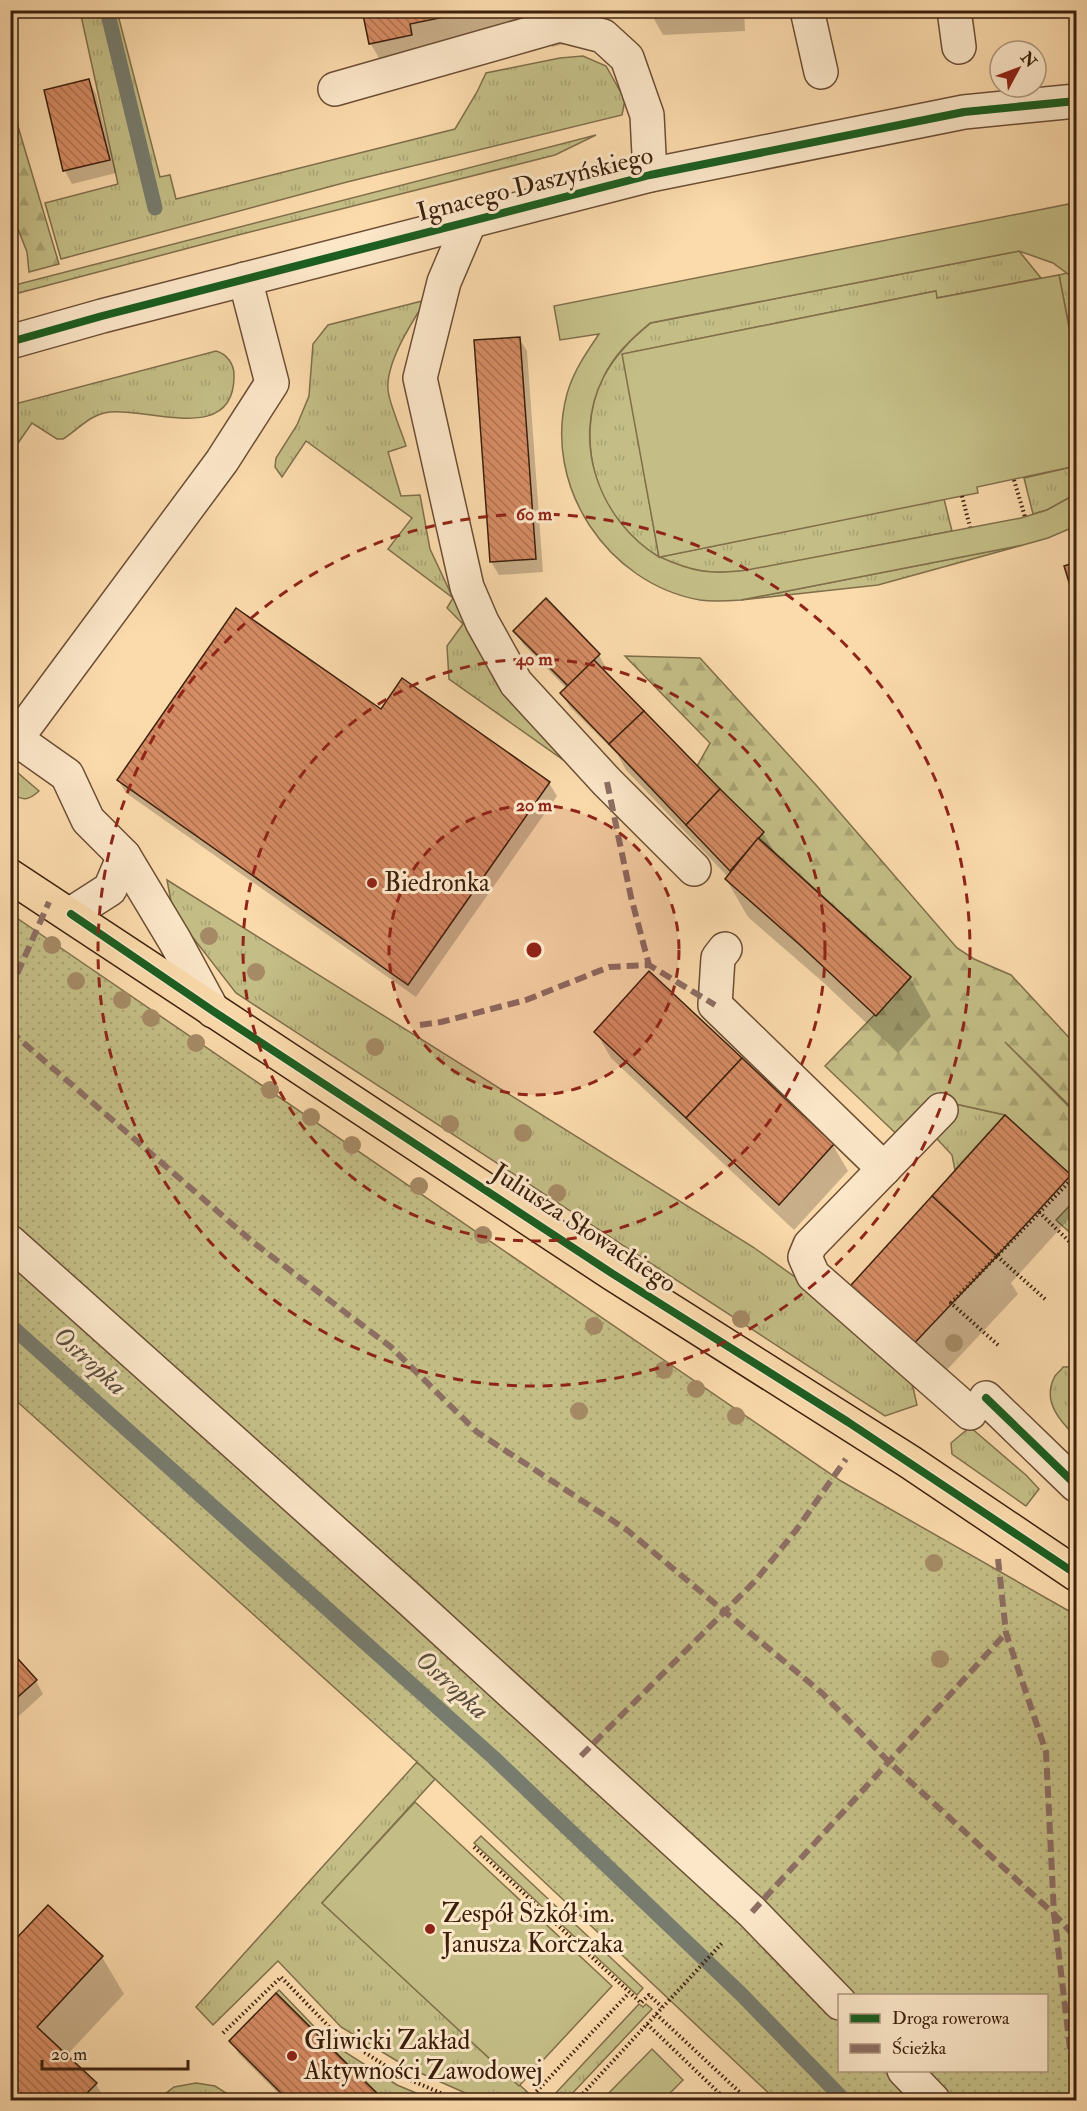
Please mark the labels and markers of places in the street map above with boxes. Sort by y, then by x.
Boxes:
place label: Biedronka [384,867,490,899]
marker: Biedronka [365,876,379,890]
centre of rings [524,940,544,960]
place label: Zespół Szkół im. Janusza Korczaka [441,1898,624,1960]
marker: Zespół Szkół im. Janusza Korczaka [423,1922,437,1936]
place label: Gliwicki Zakład Aktywności Zawodowej [303,2025,542,2087]
marker: Gliwicki Zakład Aktywności Zawodowej [285,2049,299,2063]

